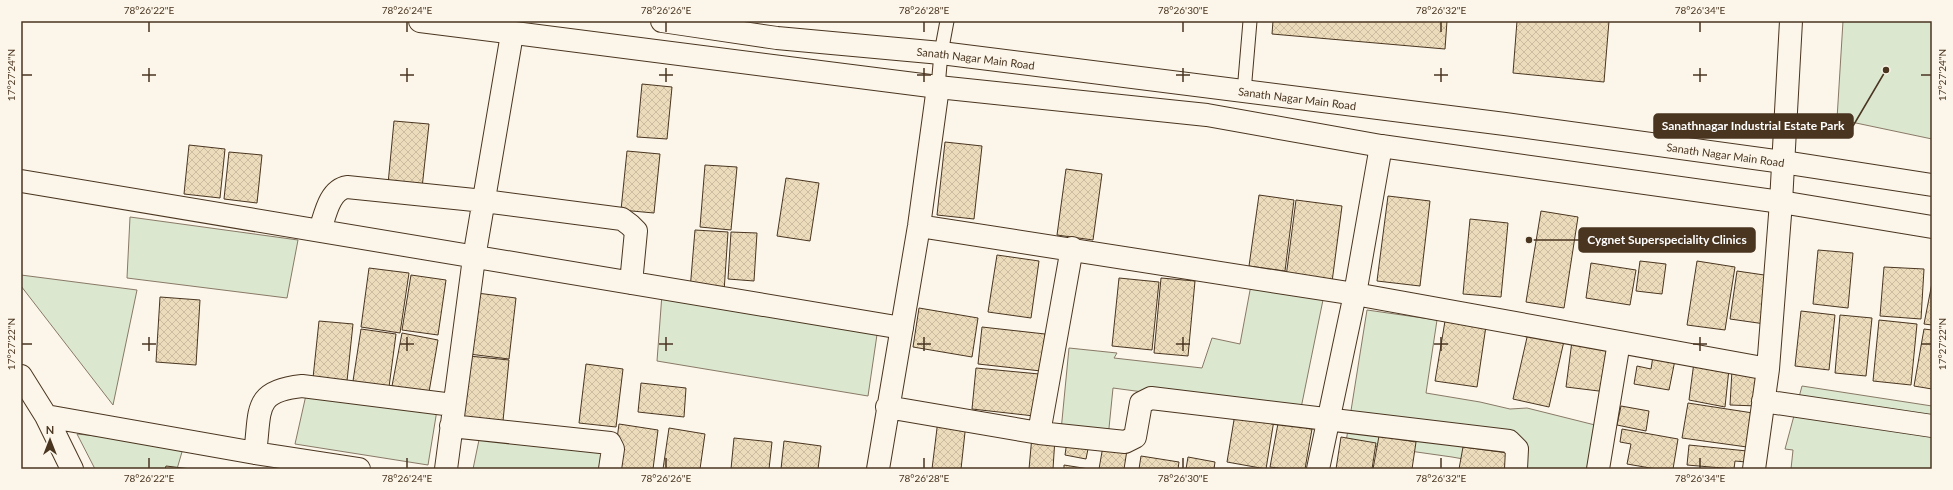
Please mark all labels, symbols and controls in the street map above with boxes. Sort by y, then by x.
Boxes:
text: 78°26'22"E [124,4,174,16]
text: 78°26'24"E [382,4,432,16]
text: 78°26'26"E [641,4,691,16]
text: 78°26'28"E [899,4,949,16]
text: 78°26'30"E [1158,4,1208,16]
text: 78°26'32"E [1416,4,1466,16]
text: 78°26'34"E [1675,4,1725,16]
street label: Sanath Nagar Main Road [916,44,1036,71]
text: 17°27'24"N [5,49,17,101]
text: 17°27'24"N [1936,49,1948,101]
street label: Sanath Nagar Main Road [1237,84,1357,112]
callout: Sanathnagar Industrial Estate Park [1654,114,1853,138]
text: Sanathnagar Industrial Estate Park [1662,118,1845,133]
street label: Sanath Nagar Main Road [1666,140,1785,169]
callout: Cygnet Superspeciality Clinics [1579,228,1755,252]
text: Cygnet Superspeciality Clinics [1587,232,1747,247]
text: 17°27'22"N [5,318,17,370]
text: 17°27'22"N [1936,318,1948,370]
north arrow [30,420,70,460]
text: N [46,423,54,436]
text: 78°26'22"E [124,472,174,484]
text: 78°26'24"E [382,472,432,484]
text: 78°26'26"E [641,472,691,484]
text: 78°26'28"E [899,472,949,484]
text: 78°26'30"E [1158,472,1208,484]
text: 78°26'32"E [1416,472,1466,484]
text: 78°26'34"E [1675,472,1725,484]

